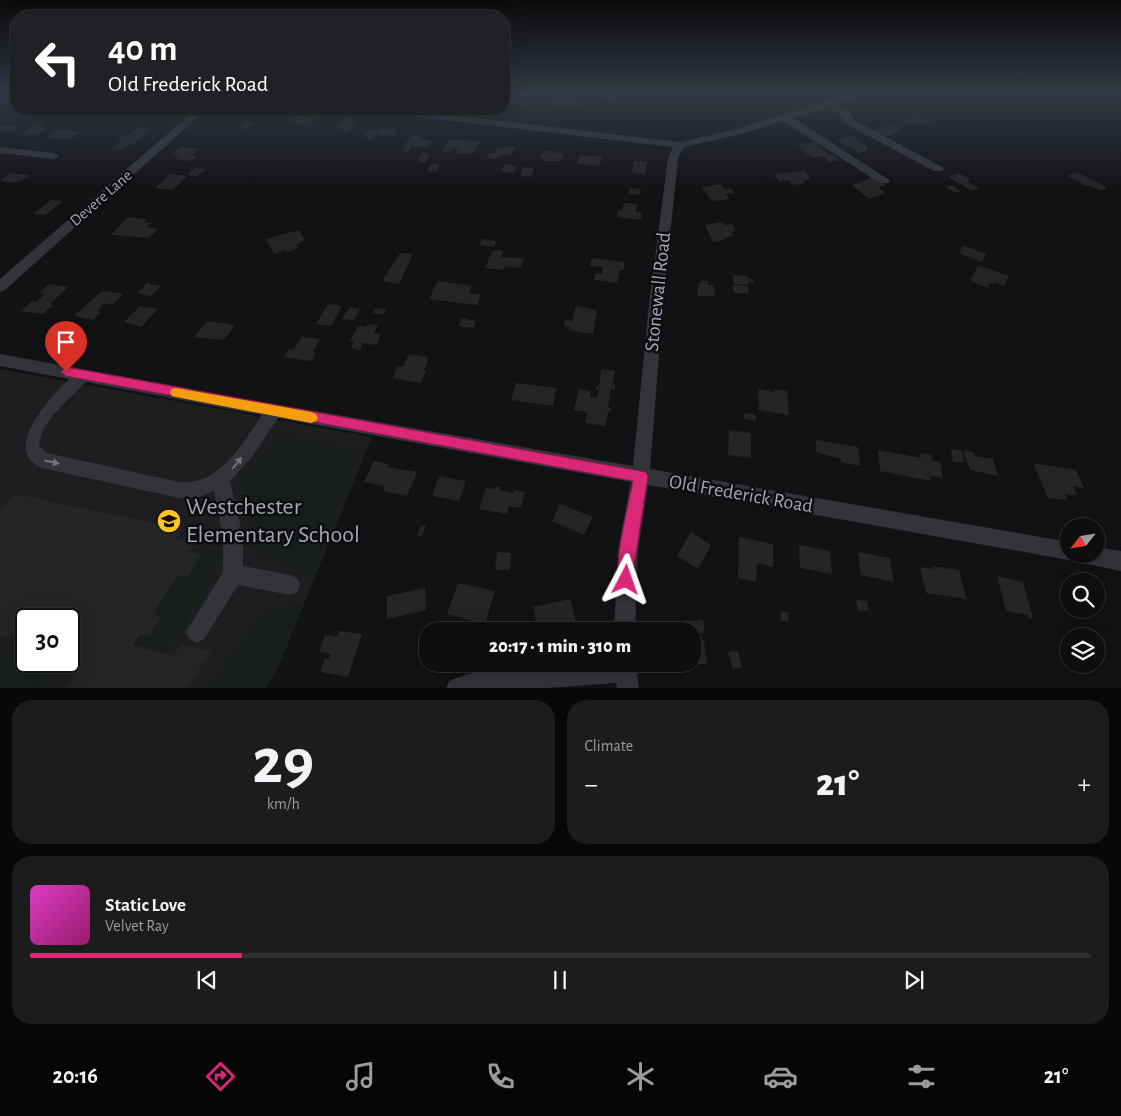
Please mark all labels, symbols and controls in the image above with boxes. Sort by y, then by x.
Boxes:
icon: left [25,30,90,95]
text: 40 m [108,32,177,67]
text: Old Frederick Road [108,73,268,95]
street label: Devere Lane [67,167,135,229]
street label: Stonewall Road [642,231,674,353]
pin [45,321,87,372]
icon: arrive [52,328,80,356]
one-way arrow [231,457,242,470]
one-way arrow [44,458,59,466]
street label: Old Frederick Road [668,472,814,516]
place label: Westchester Elementary School [186,495,360,547]
school or university icon: Westchester Elementary School [156,508,182,534]
north arrow [1060,518,1105,562]
map controls [1060,518,1105,673]
position arrow [599,553,651,605]
button: search [1060,573,1105,618]
speed limit sign: 30 [15,608,80,673]
button: layers [1060,628,1105,673]
text: 20:17 · 1 min · 310 m [489,637,631,656]
text: 29 [252,730,314,795]
text: Climate [585,738,633,754]
text: 21° [816,765,859,803]
text: − [585,771,598,799]
text: + [1078,771,1091,799]
text: km/h [267,796,300,812]
text: Static Love [105,896,186,915]
text: Velvet Ray [105,918,169,934]
icon: previous [193,966,221,994]
icon: pause [546,966,574,994]
icon: next [900,966,928,994]
icon: directions [203,1059,238,1094]
icon: music [343,1059,378,1094]
icon: phone [483,1059,518,1094]
icon: climate [623,1059,658,1094]
icon: car [763,1059,798,1094]
icon: filters [904,1059,939,1094]
text: 20:16 [53,1065,98,1087]
text: 21° [1044,1065,1068,1087]

